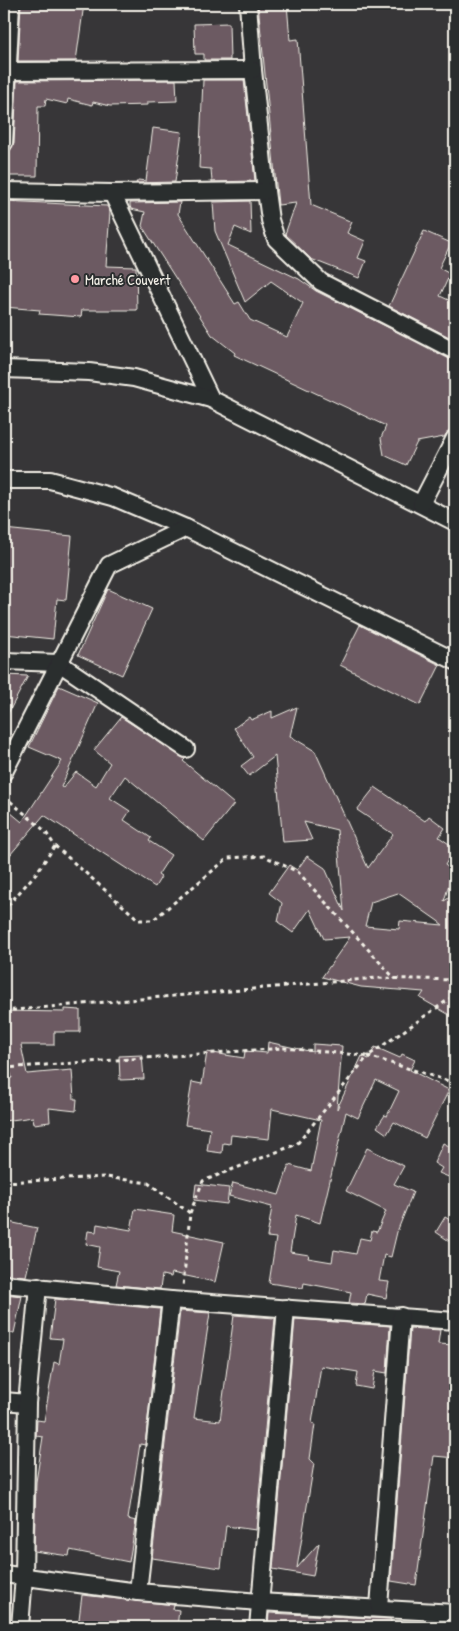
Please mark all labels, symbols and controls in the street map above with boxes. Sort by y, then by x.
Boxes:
place label: Marché Couvert [85,269,171,290]
marker: Marché Couvert [69,273,81,285]

